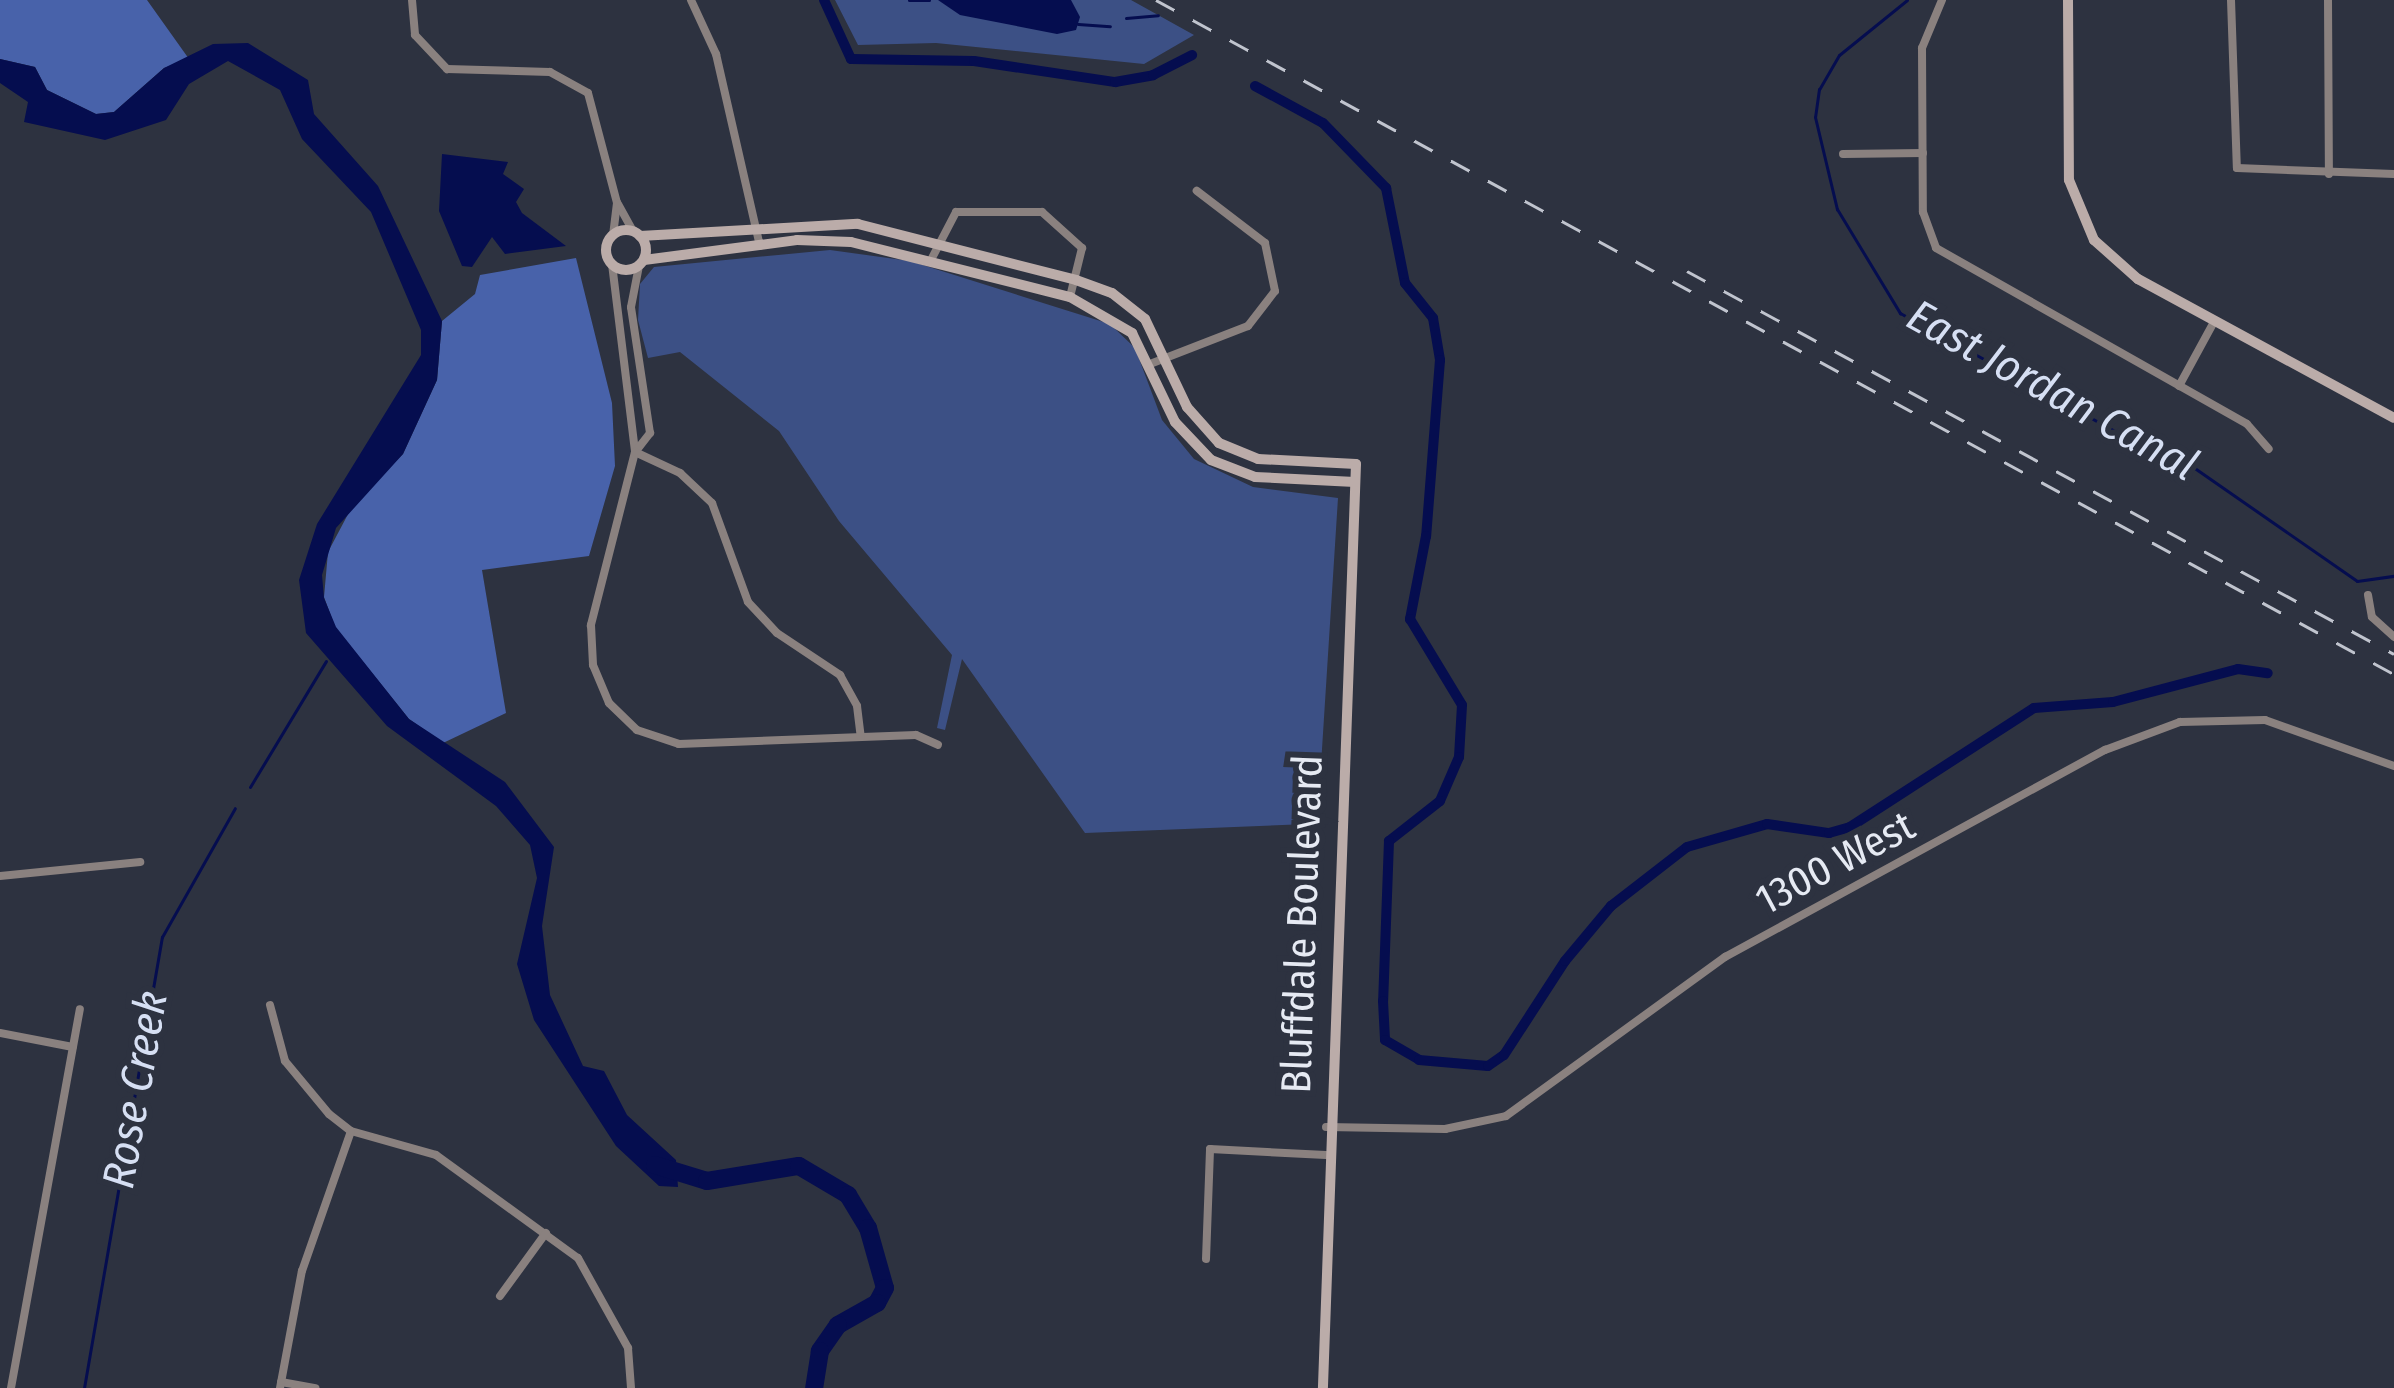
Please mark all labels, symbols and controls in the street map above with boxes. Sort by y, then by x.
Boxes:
water label: East Jordan Canal [1898,289,2206,493]
street label: Bluffdale Boulevard [1271,754,1333,1094]
street label: 1300 West [1747,800,1923,926]
water label: Rose Creek [92,987,180,1193]

